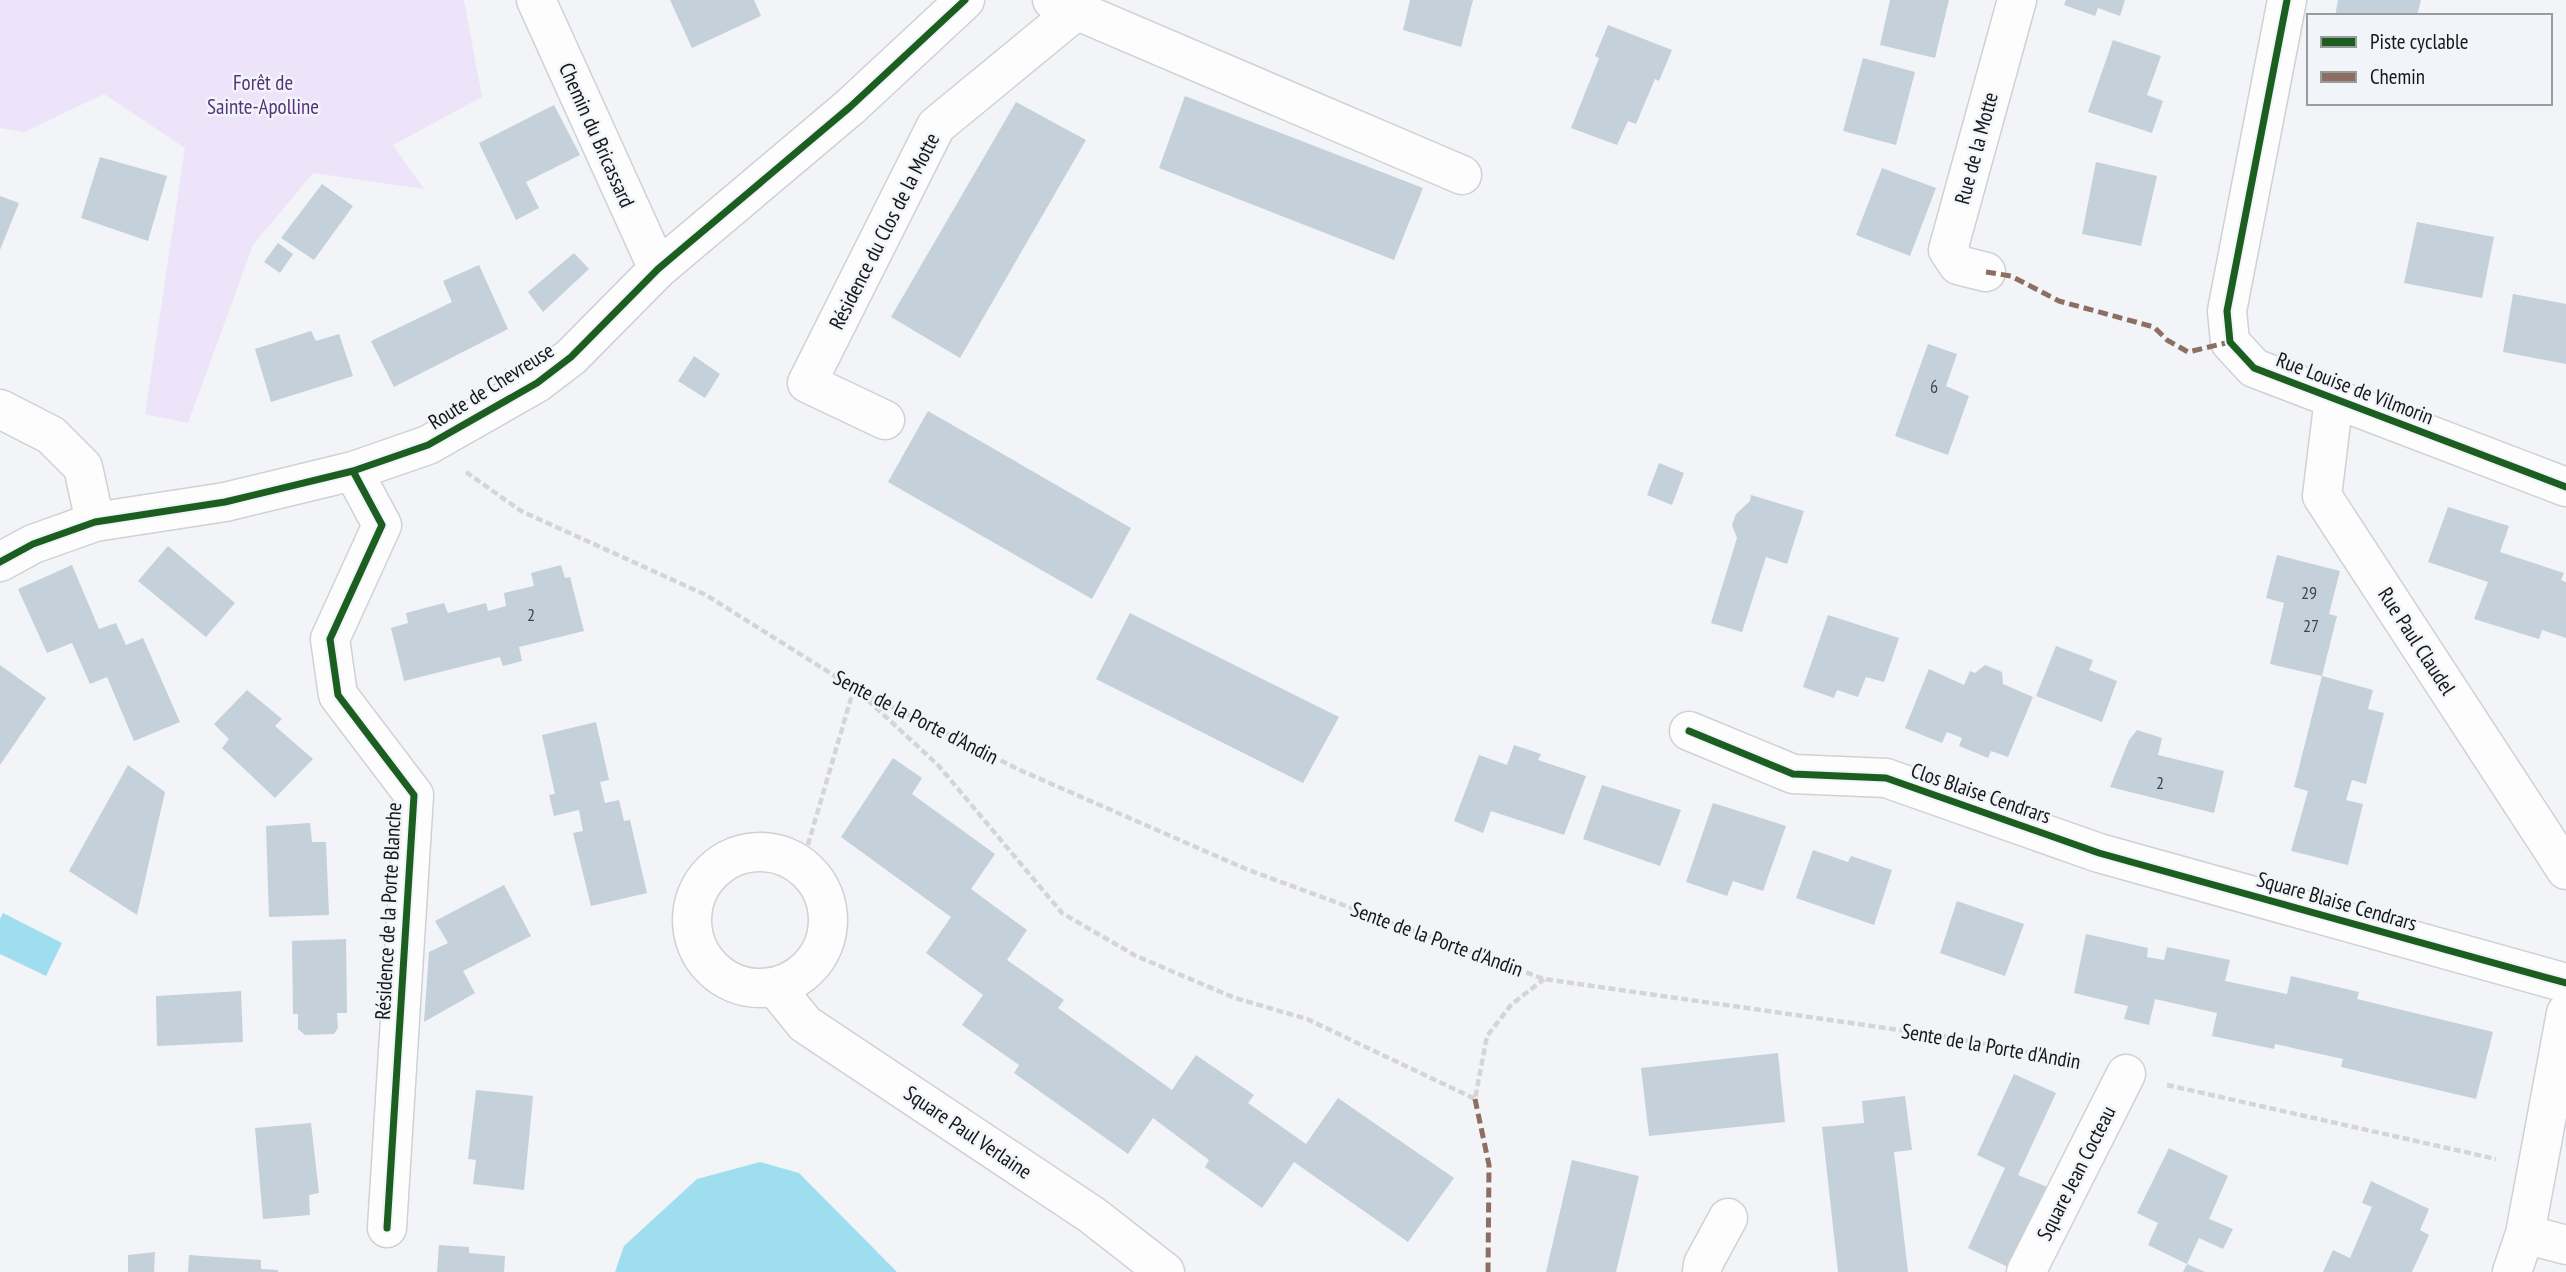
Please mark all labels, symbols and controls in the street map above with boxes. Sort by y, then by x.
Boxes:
legend [2307,14,2552,105]
text: Piste cyclable [2370,28,2468,55]
street label: Chemin du Bricassard [553,58,641,212]
text: Chemin [2370,63,2425,90]
park label: Forêt de Sainte-Apolline [207,69,319,120]
street label: Rue de la Motte [1948,89,2004,207]
street label: Résidence du Clos de la Motte [823,128,945,334]
street label: Route de Chevreuse [423,337,559,435]
street label: Rue Louise de Vilmorin [2273,346,2437,430]
house number: 6 [1930,375,1938,398]
house number: 29 [2301,581,2317,604]
street label: Rue Paul Claudel [2372,582,2462,700]
house number: 2 [527,603,535,626]
house number: 27 [2303,614,2319,637]
street label: Sente de la Porte d'Andin [829,664,1003,770]
street label: Clos Blaise Cendrars [1908,756,2054,830]
house number: 2 [2156,771,2164,794]
street label: Résidence de la Porte Blanche [369,802,407,1020]
street label: Square Blaise Cendrars [2254,865,2420,937]
street label: Sente de la Porte d'Andin [1347,895,1527,983]
street label: Sente de la Porte d'Andin [1899,1017,2083,1075]
street label: Square Paul Verlaine [899,1079,1037,1185]
street label: Square Jean Cocteau [2030,1101,2122,1245]

